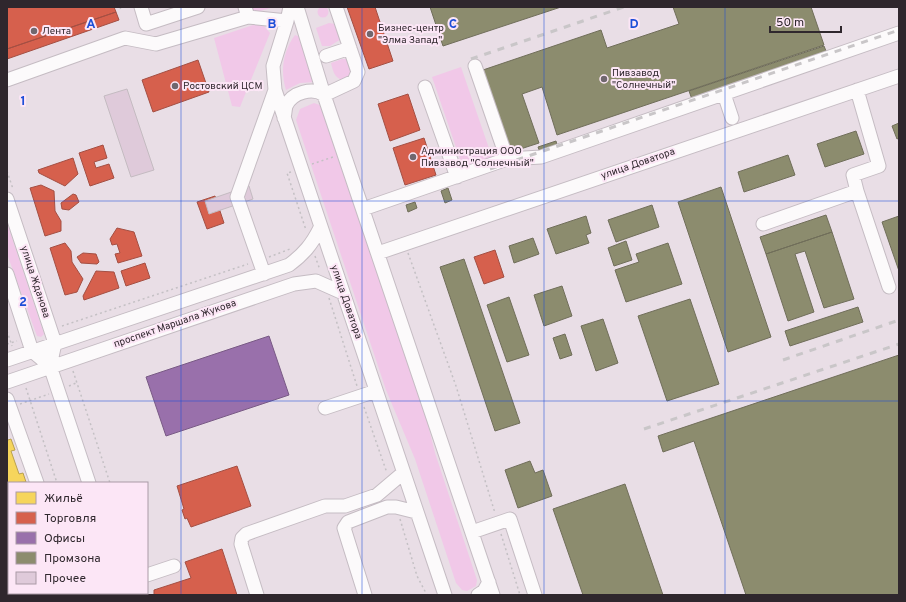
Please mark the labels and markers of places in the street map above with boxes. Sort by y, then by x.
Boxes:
place label: Бизнес-центр "Элма Запад" [378,22,444,47]
place label: Лента [42,25,71,38]
marker: Лента [29,26,39,36]
marker: Бизнес-центр "Элма Запад" [365,29,375,39]
place label: Пивзавод "Солнечный" [612,67,675,92]
marker: Пивзавод "Солнечный" [599,74,609,84]
place label: Ростовский ЦСМ [183,80,263,93]
marker: Ростовский ЦСМ [170,81,180,91]
place label: Администрация ООО Пивзавод "Солнечный" [421,145,534,170]
marker: Администрация ООО Пивзавод "Солнечный" [408,152,418,162]

